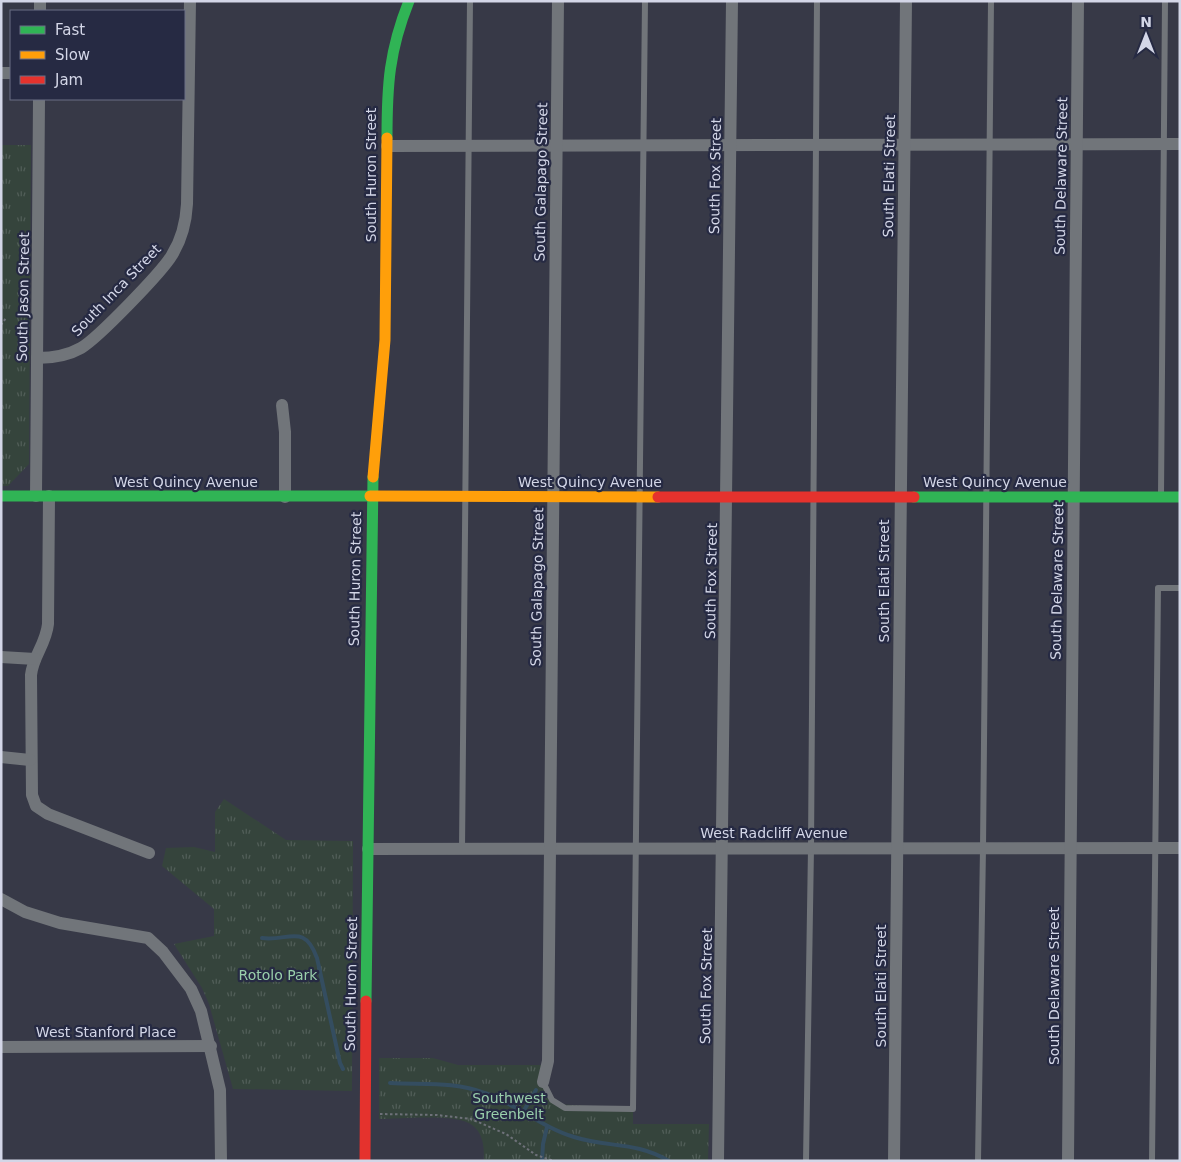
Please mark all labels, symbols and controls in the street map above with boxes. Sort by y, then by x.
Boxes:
legend [10,10,185,100]
north arrow [1121,10,1171,60]
text: N [1140,14,1152,30]
text: Fast [55,21,85,39]
text: Slow [55,46,90,64]
text: Jam [54,71,83,89]
street label: South Delaware Street [1052,96,1070,255]
street label: South Galapago Street [532,102,550,262]
street label: South Huron Street [363,107,379,242]
street label: South Elati Street [880,114,898,238]
street label: South Fox Street [706,117,724,234]
street label: South Jason Street [14,232,32,362]
street label: South Inca Street [68,240,164,339]
street label: West Quincy Avenue [114,474,258,490]
street label: West Quincy Avenue [518,474,662,490]
street label: West Quincy Avenue [923,474,1067,490]
street label: South Delaware Street [1048,501,1066,660]
street label: South Galapago Street [528,507,546,667]
street label: South Huron Street [346,511,364,646]
street label: South Elati Street [876,519,892,642]
street label: South Fox Street [702,522,720,639]
street label: West Radcliff Avenue [700,825,848,841]
street label: South Delaware Street [1046,906,1062,1065]
street label: South Huron Street [342,916,360,1051]
street label: South Elati Street [873,924,889,1047]
street label: South Fox Street [697,927,715,1044]
park label: Rotolo Park [239,967,318,983]
street label: West Stanford Place [36,1024,176,1040]
park label: Southwest Greenbelt [472,1090,546,1122]

